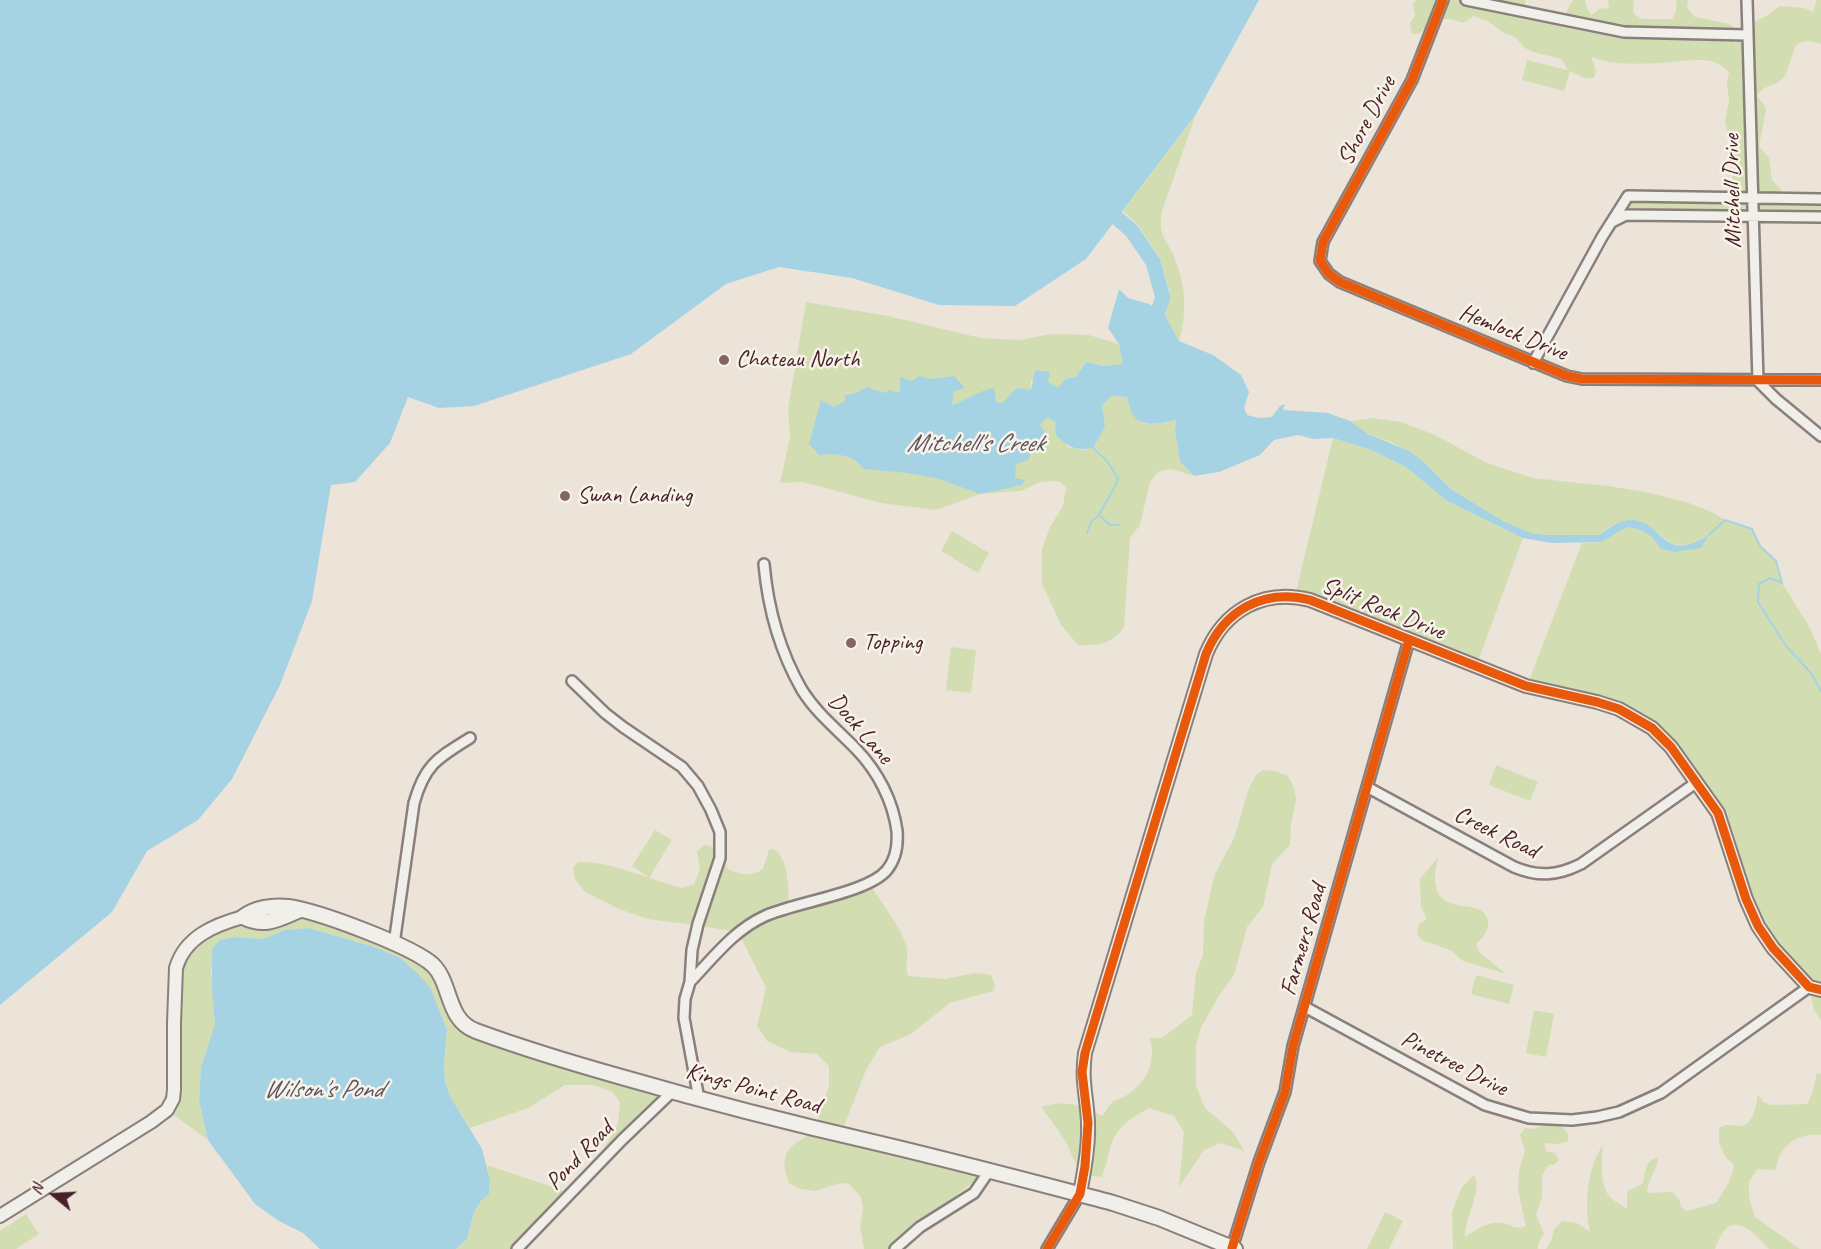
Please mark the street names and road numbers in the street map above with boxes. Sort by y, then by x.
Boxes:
street label: Shore Drive [1331,71,1403,171]
street label: Mitchell Drive [1718,134,1748,248]
street label: Hemlock Drive [1455,298,1571,368]
street label: Split Rock Drive [1317,571,1449,647]
street label: Dock Lane [821,687,899,771]
street label: Creek Road [1449,800,1543,866]
street label: Farmers Road [1274,881,1334,999]
street label: Pinetree Drive [1396,1025,1512,1103]
street label: Kings Point Road [683,1057,823,1121]
street label: Pond Road [540,1115,620,1197]

